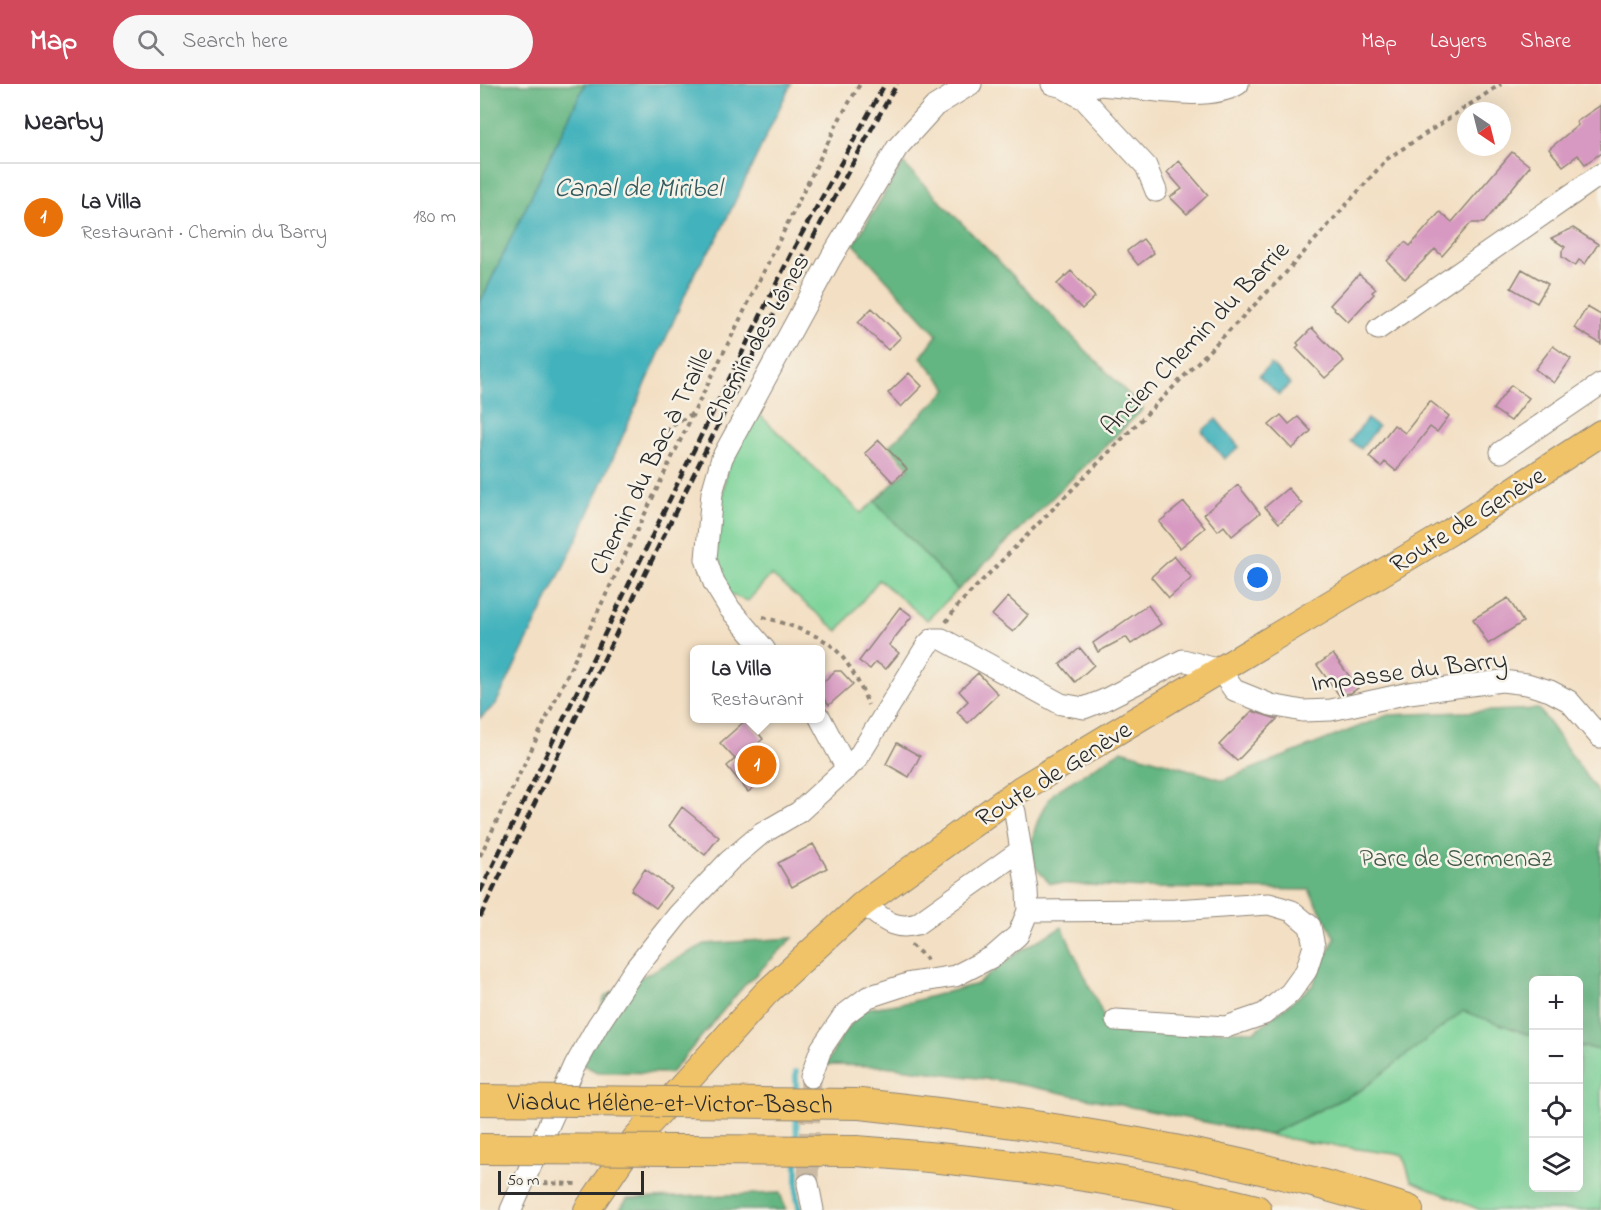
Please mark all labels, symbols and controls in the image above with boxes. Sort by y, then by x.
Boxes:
search box [113,15,533,69]
text: Map [30,22,77,63]
icon: search [134,26,167,59]
text: Search here [182,26,288,58]
text: Map [1361,27,1397,57]
text: Layers [1430,27,1487,57]
text: Share [1520,27,1571,57]
north arrow [1457,102,1511,156]
text: Nearby [24,104,103,142]
water label: Canal de Miribel [554,170,725,209]
text: La Villa [81,187,141,219]
text: 1 [40,203,47,232]
text: 180 m [413,203,456,232]
text: Restaurant · Chemin du Barry [81,219,327,248]
street label: Ancien Chemin du Barrie [1093,233,1300,445]
street label: Chemin des Lônes [696,247,821,431]
street label: Chemin du Bac à Traille [581,340,725,582]
street label: Route de Genève [1383,458,1554,585]
your location [1243,563,1272,592]
street label: Impasse du Barry [1309,642,1510,704]
popup [690,645,825,723]
text: La Villa [711,654,771,686]
text: Restaurant [711,686,804,715]
street label: Route de Genève [969,712,1140,839]
pin: 1 [738,742,776,788]
park label: Parc de Sermenaz [1360,841,1552,879]
map controls [1529,976,1583,1192]
button: + [1529,976,1583,1030]
button: − [1529,1030,1583,1084]
street label: Viaduc Hélène-et-Victor-Basch [506,1084,833,1126]
button: locate [1529,1084,1583,1138]
button: layers [1529,1138,1583,1192]
scale bar [498,1168,644,1196]
text: 50 m [507,1169,539,1193]

